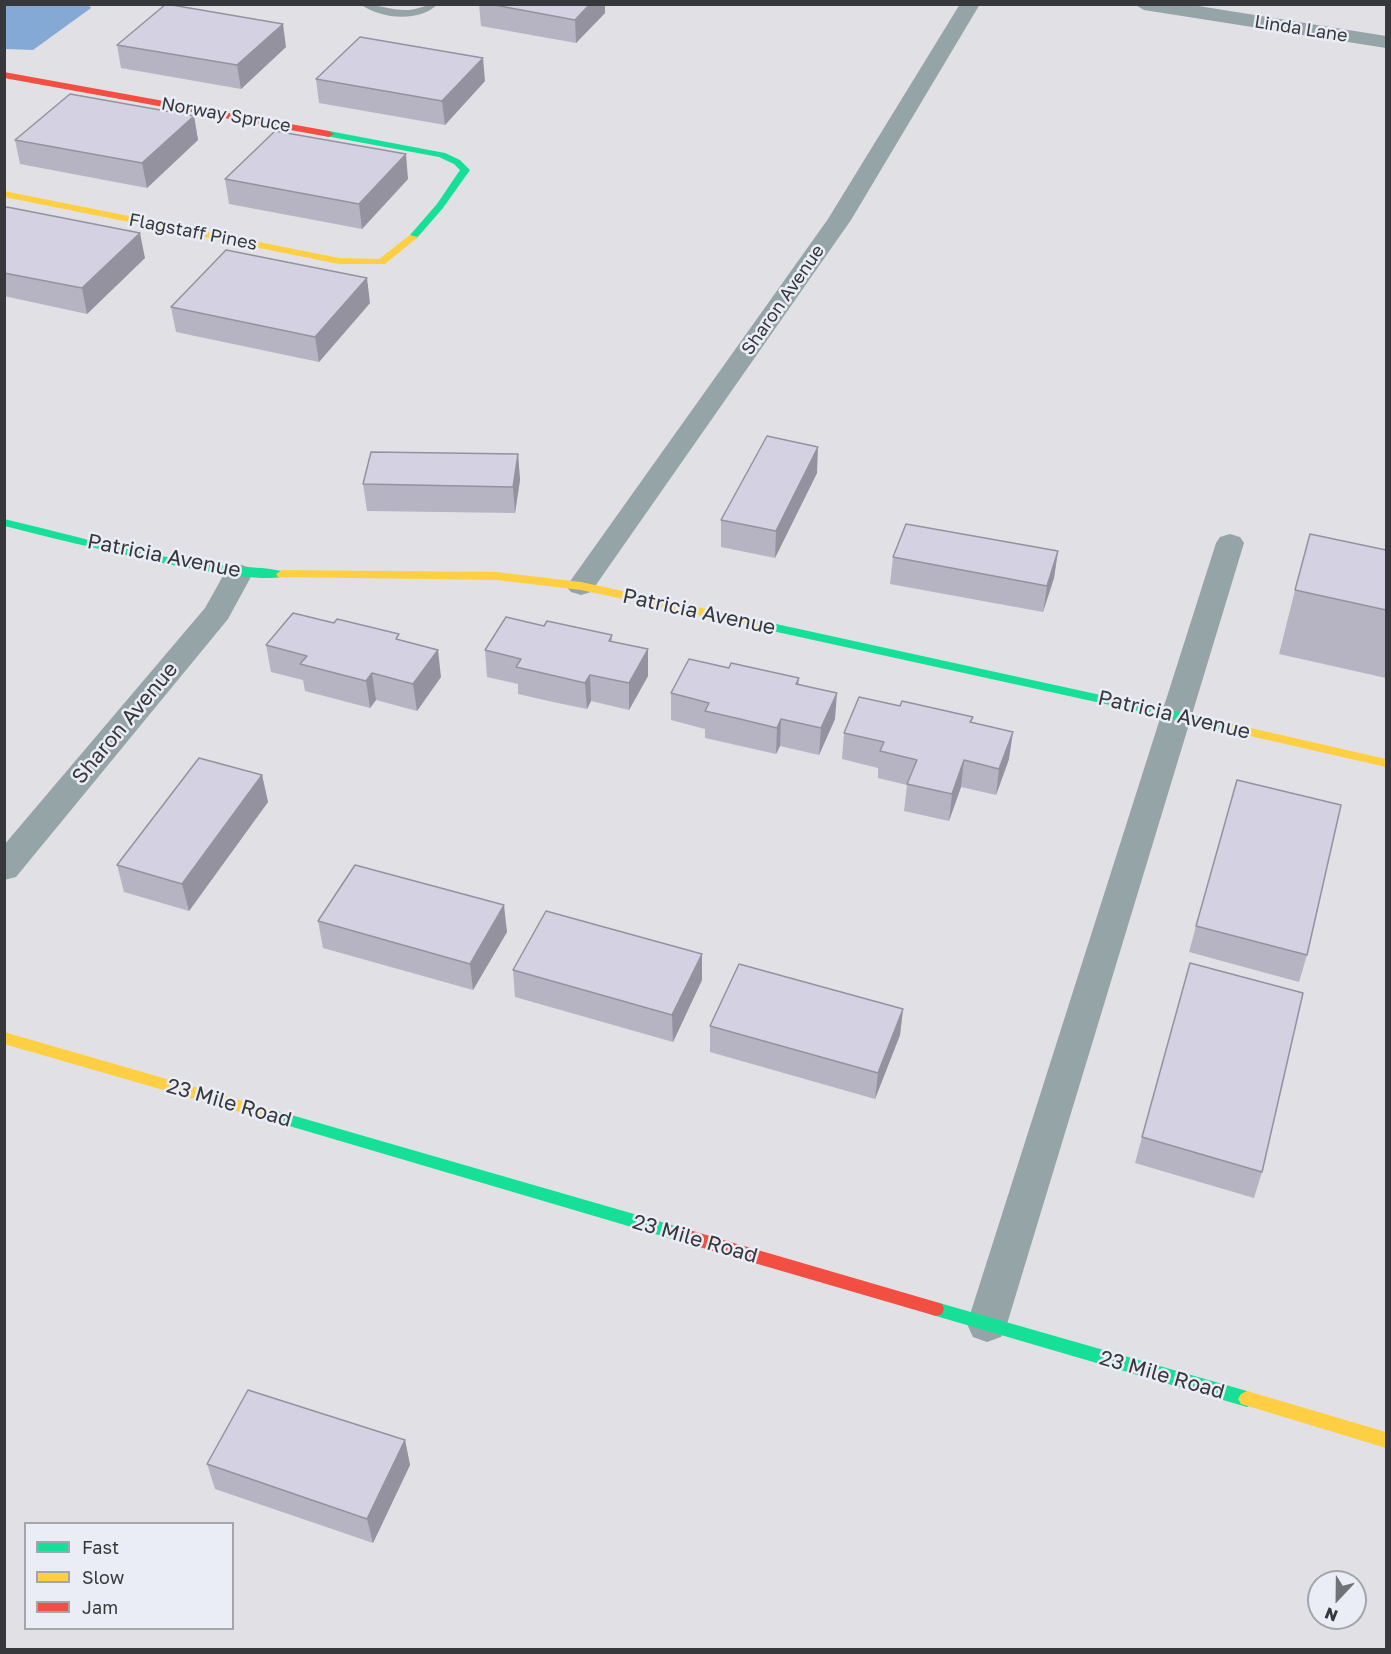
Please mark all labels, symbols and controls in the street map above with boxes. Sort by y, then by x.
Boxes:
street label: Linda Lane [1253,11,1349,47]
street label: Norway Spruce [160,93,292,137]
street label: Flagstaff Pines [127,209,259,255]
street label: Sharon Avenue [737,241,829,359]
street label: Patricia Avenue [85,529,243,583]
street label: Patricia Avenue [620,583,778,641]
street label: Sharon Avenue [67,657,183,789]
street label: Patricia Avenue [1095,685,1253,745]
street label: 23 Mile Road [164,1073,294,1133]
street label: 23 Mile Road [630,1209,760,1269]
street label: 23 Mile Road [1097,1345,1227,1405]
legend [24,1522,234,1630]
text: Fast [82,1536,119,1558]
text: Slow [82,1566,124,1588]
north arrow [1307,1570,1367,1630]
text: Jam [82,1596,118,1618]
text: N [1322,1603,1340,1626]

